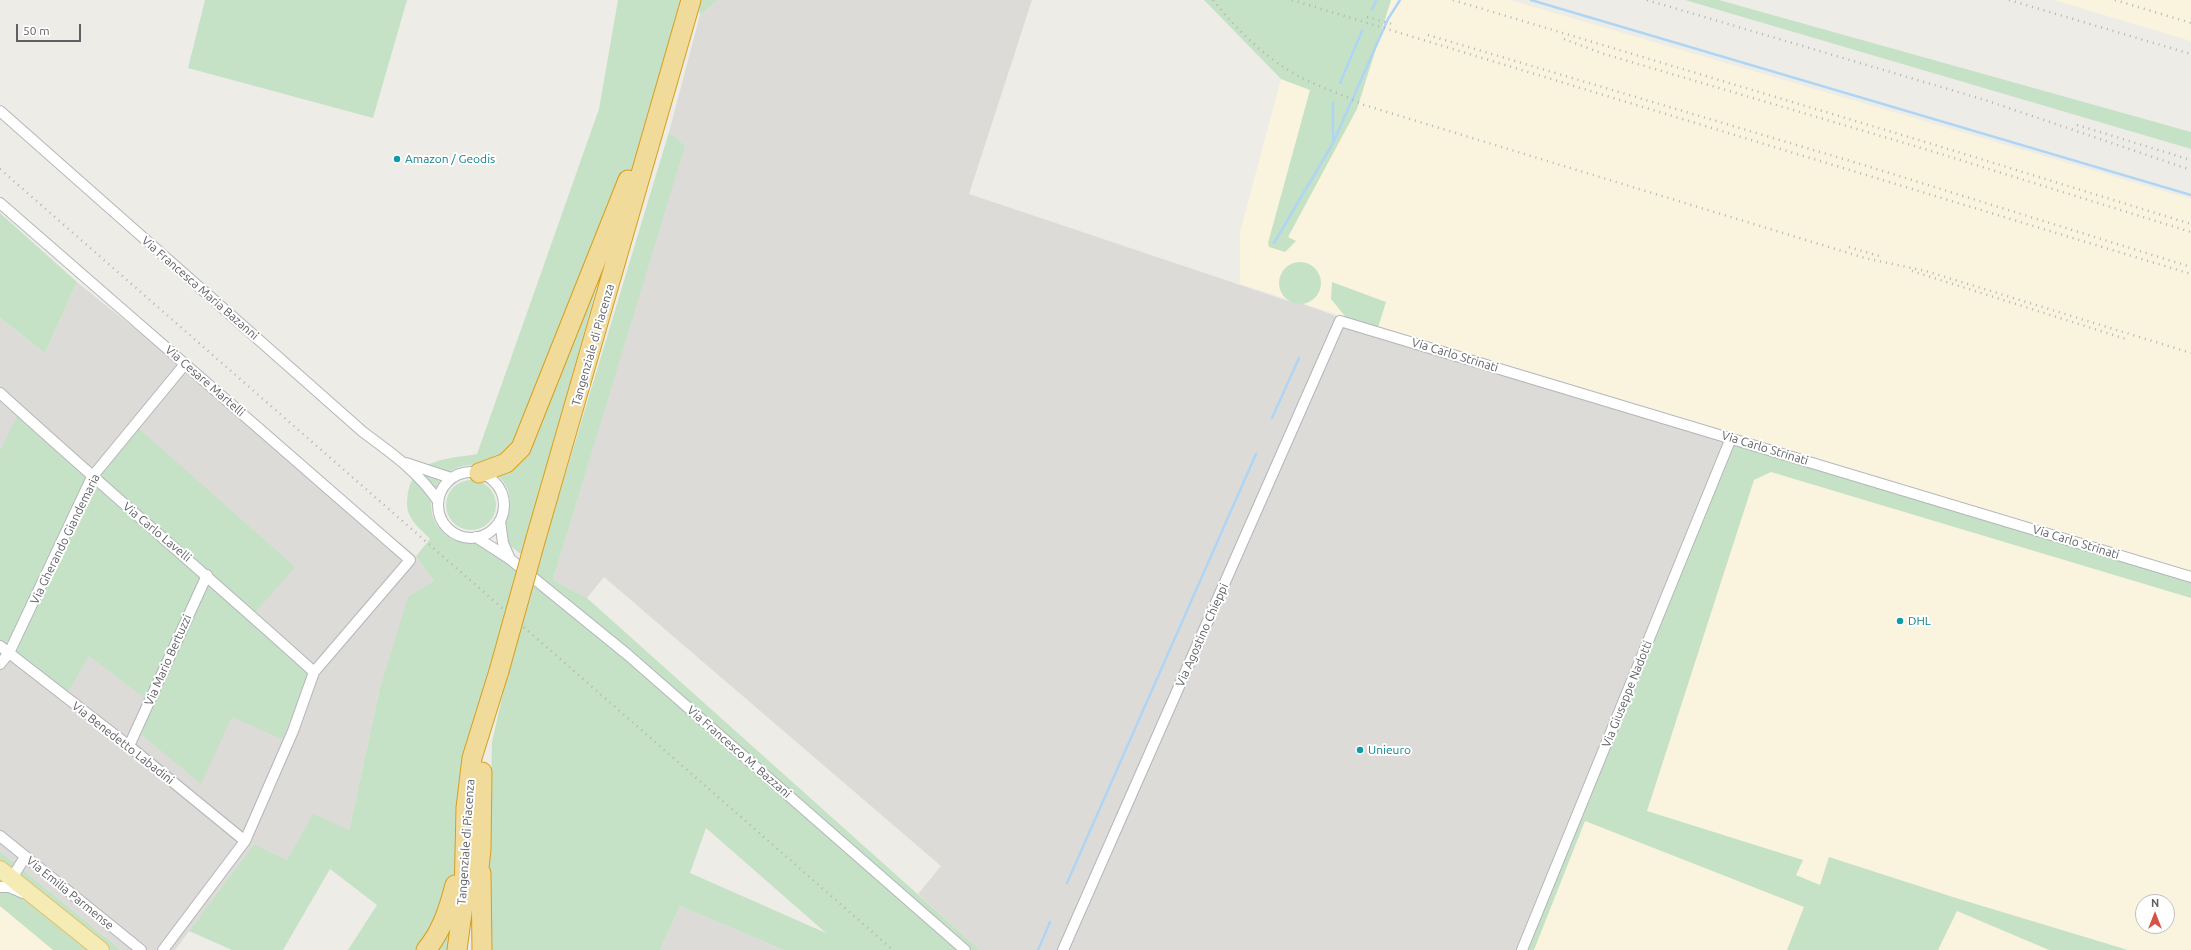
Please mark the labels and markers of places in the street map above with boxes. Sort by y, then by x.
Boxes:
place label: Amazon / Geodis [405,152,495,166]
marker: Amazon / Geodis [392,154,402,164]
place label: DHL [1908,614,1931,628]
marker: DHL [1895,616,1905,626]
place label: Unieuro [1368,743,1411,757]
marker: Unieuro [1355,745,1365,755]

